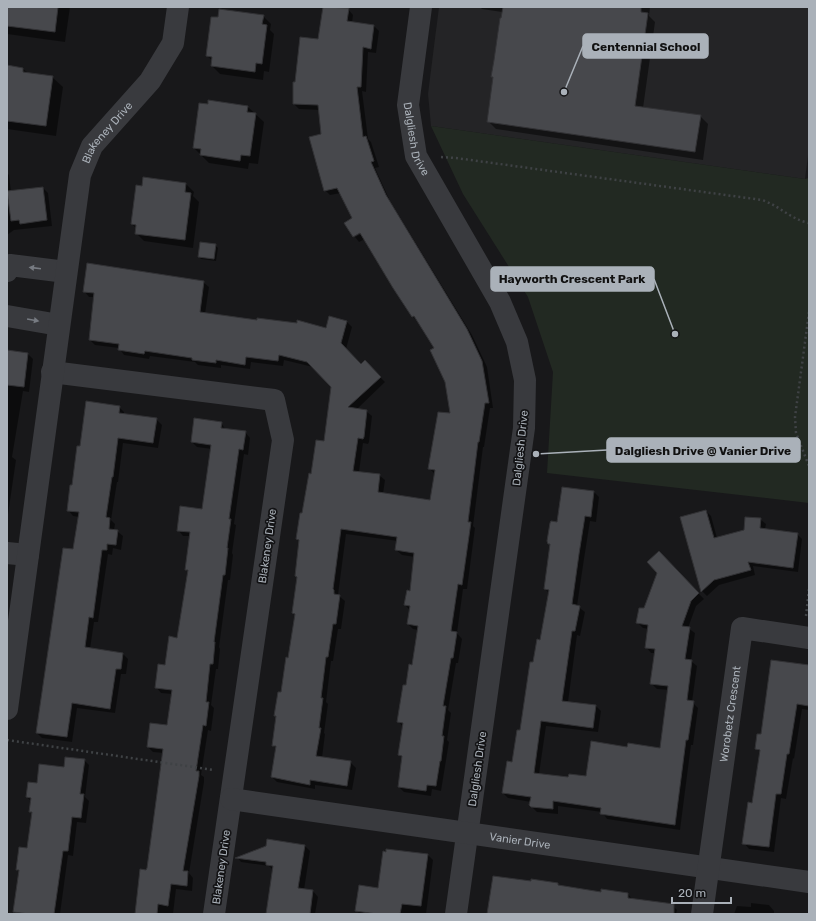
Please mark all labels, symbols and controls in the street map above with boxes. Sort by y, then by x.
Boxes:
callout: Centennial School [583,34,708,58]
text: Centennial School [592,40,700,54]
street label: Blakeney Drive [80,99,135,165]
street label: Dalgliesh Drive [401,101,432,178]
one-way arrow [29,265,41,271]
callout: Hayworth Crescent Park [491,267,654,291]
text: Hayworth Crescent Park [499,272,645,286]
one-way arrow [27,317,39,323]
street label: Dalgliesh Drive [510,410,531,486]
callout: Dalgliesh Drive @ Vanier Drive [607,438,800,462]
text: Dalgliesh Drive @ Vanier Drive [615,444,791,458]
street label: Blakeney Drive [256,508,279,584]
street label: Worobetz Crescent [717,664,744,763]
street label: Dalgliesh Drive [466,731,489,808]
street label: Blakeney Drive [210,829,233,905]
street label: Vanier Drive [489,830,551,852]
scale bar [672,879,731,905]
text: 20 m [678,886,706,900]

